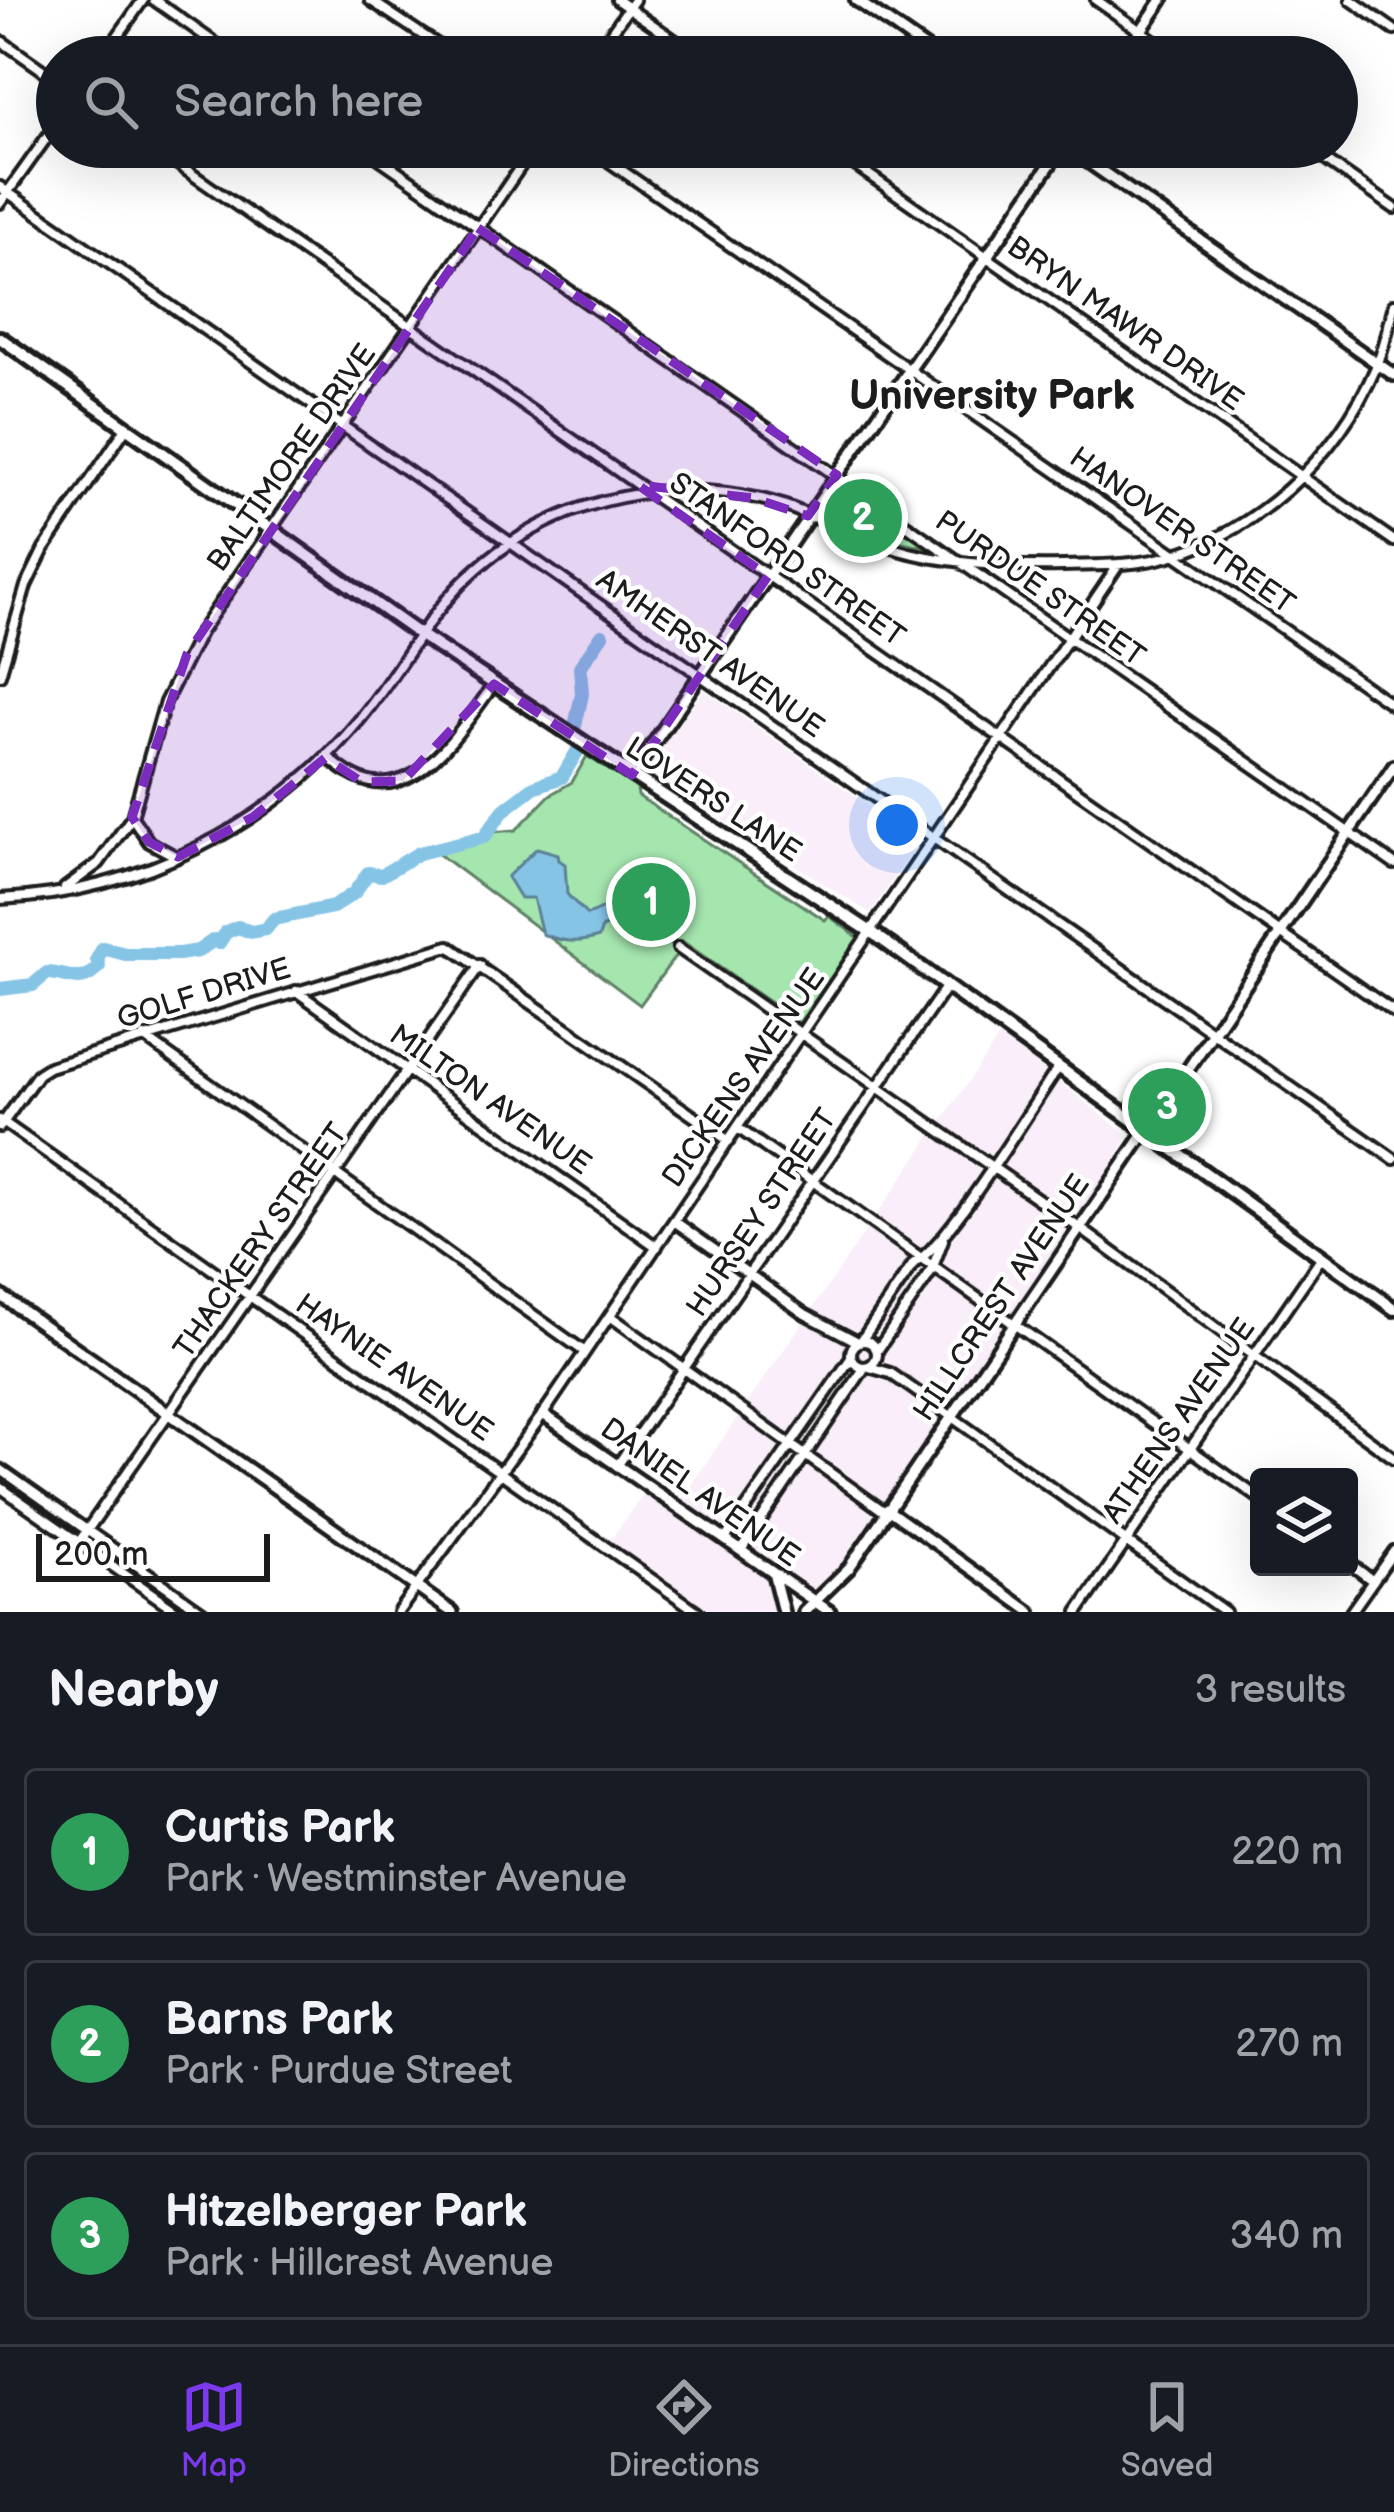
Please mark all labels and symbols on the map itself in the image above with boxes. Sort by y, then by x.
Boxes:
street label: BRYN MAWR DRIVE [1000,229,1250,419]
street label: BALTIMORE DRIVE [200,337,384,579]
district label: University Park [849,371,1135,422]
street label: HANOVER STREET [1062,440,1302,622]
street label: STANFORD STREET [662,465,912,655]
pin: 2 [824,473,902,563]
street label: PURDUE STREET [928,503,1152,675]
street label: AMHERST AVENUE [589,562,831,746]
street label: LOVERS LANE [618,730,808,870]
your location [867,795,927,855]
pin: 1 [612,857,690,947]
street label: GOLF DRIVE [113,951,295,1037]
street label: DICKENS AVENUE [655,962,833,1194]
street label: MILTON AVENUE [382,1017,598,1183]
pin: 3 [1128,1062,1206,1152]
street label: HURSEY STREET [679,1102,845,1324]
street label: THACKERY STREET [166,1116,356,1366]
street label: HILLCREST AVENUE [906,1168,1098,1428]
street label: HAYNIE AVENUE [288,1286,500,1450]
street label: ATHENS AVENUE [1095,1311,1263,1531]
street label: DANIEL AVENUE [594,1411,806,1575]
scale bar [36,1528,270,1581]

